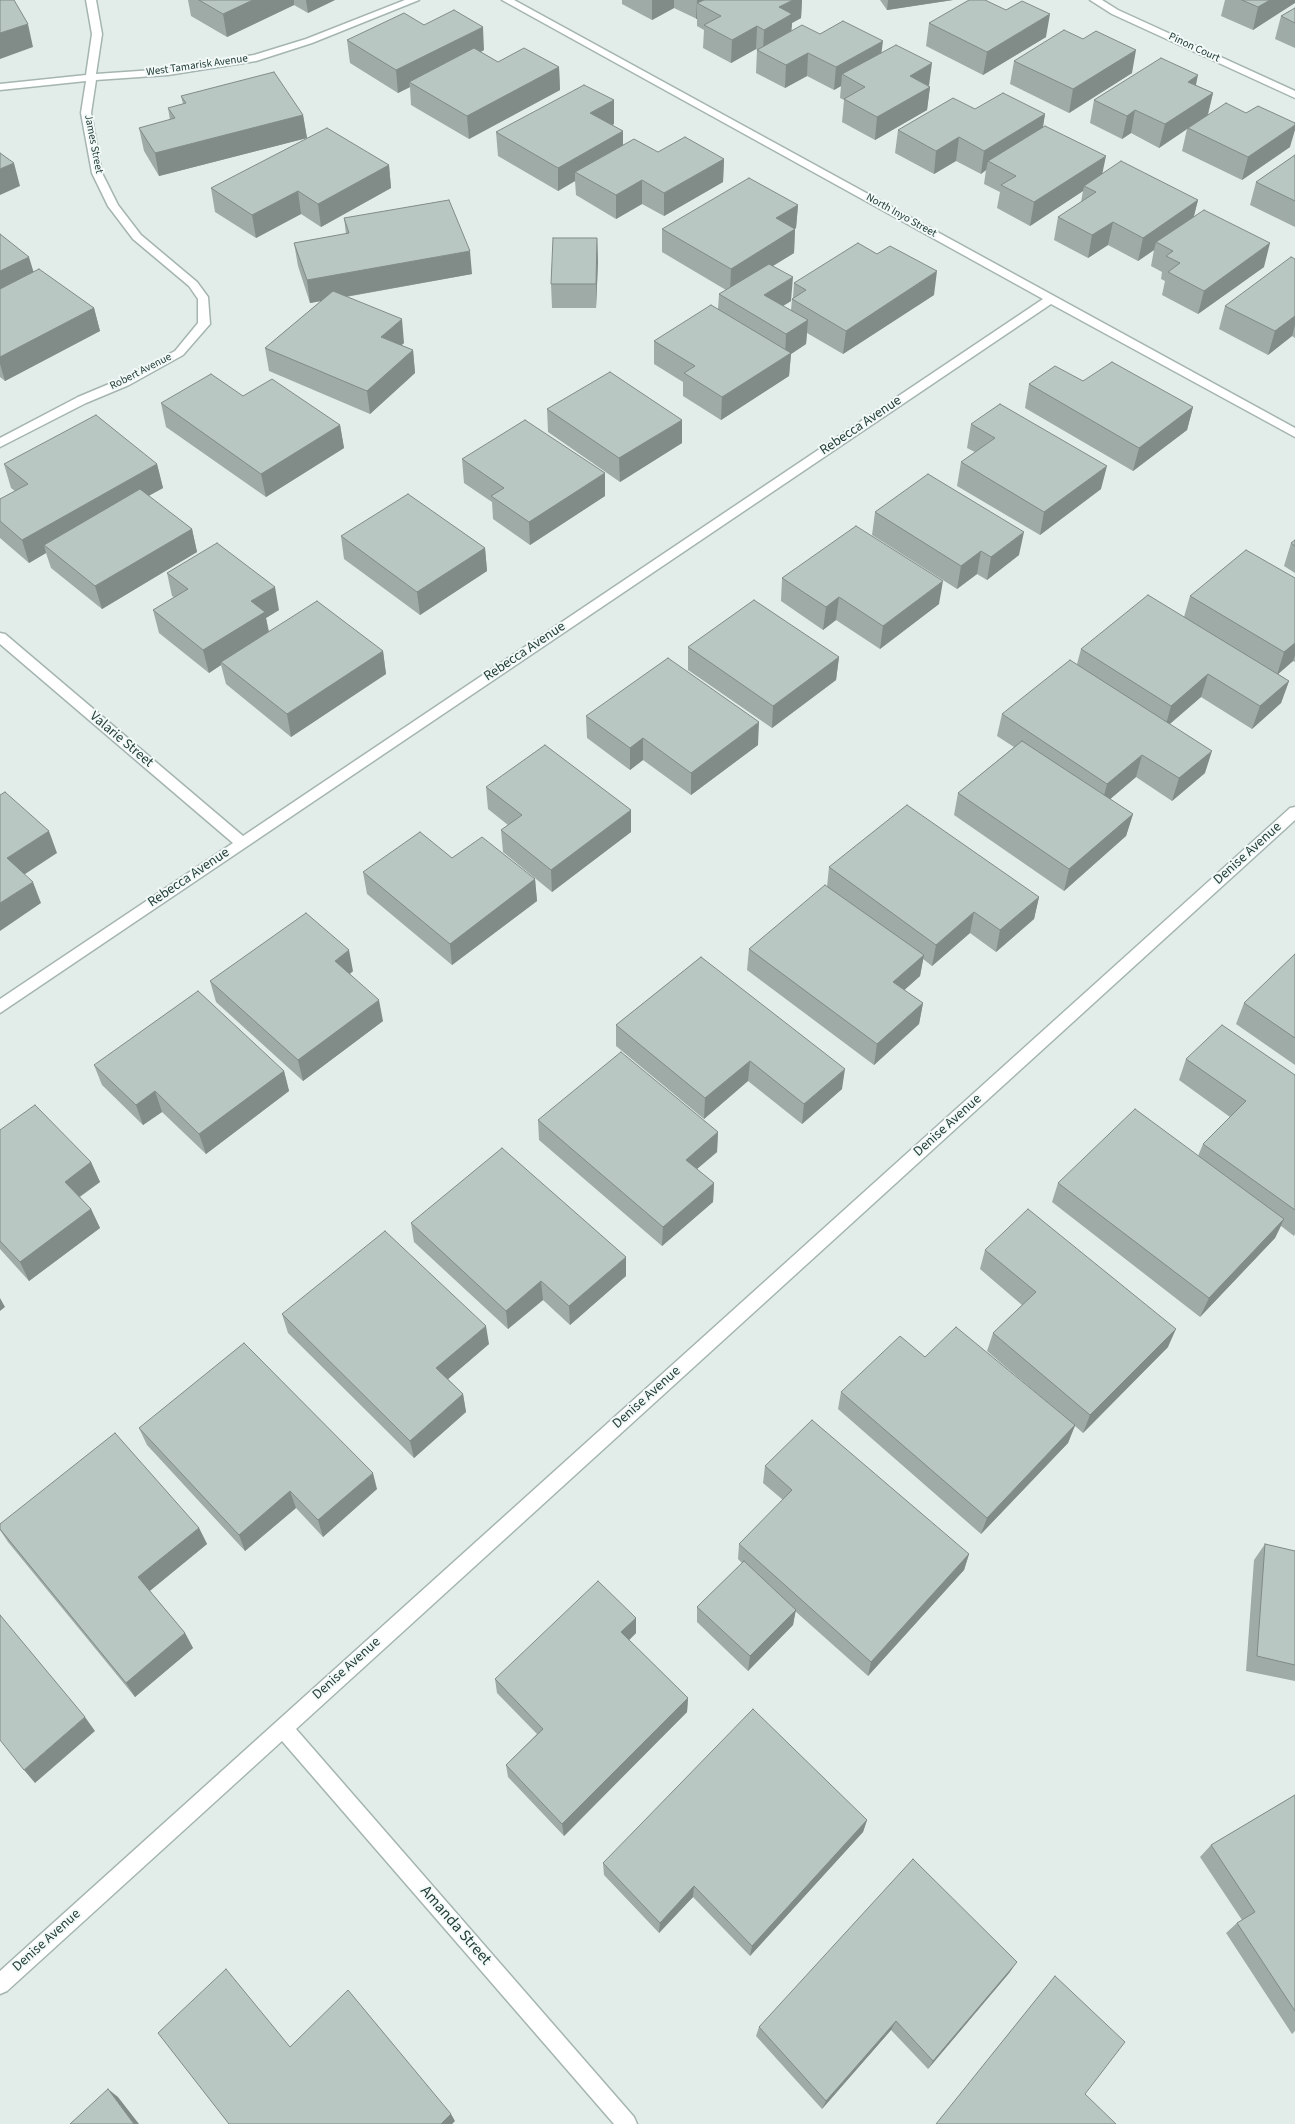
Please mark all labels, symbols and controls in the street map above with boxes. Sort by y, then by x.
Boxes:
street label: Pinon Court [1166,30,1222,66]
street label: West Tamarisk Avenue [145,52,249,80]
street label: James Street [81,113,105,175]
street label: North Inyo Street [863,191,939,241]
street label: Robert Avenue [108,351,174,393]
street label: Rebecca Avenue [817,393,905,459]
street label: Rebecca Avenue [481,619,569,685]
street label: Valarie Street [86,709,156,771]
street label: Denise Avenue [1211,819,1285,889]
street label: Rebecca Avenue [145,845,233,911]
street label: Denise Avenue [911,1091,985,1161]
street label: Denise Avenue [610,1363,684,1433]
street label: Denise Avenue [310,1634,384,1704]
street label: Amanda Street [415,1882,495,1970]
street label: Denise Avenue [10,1906,84,1976]

